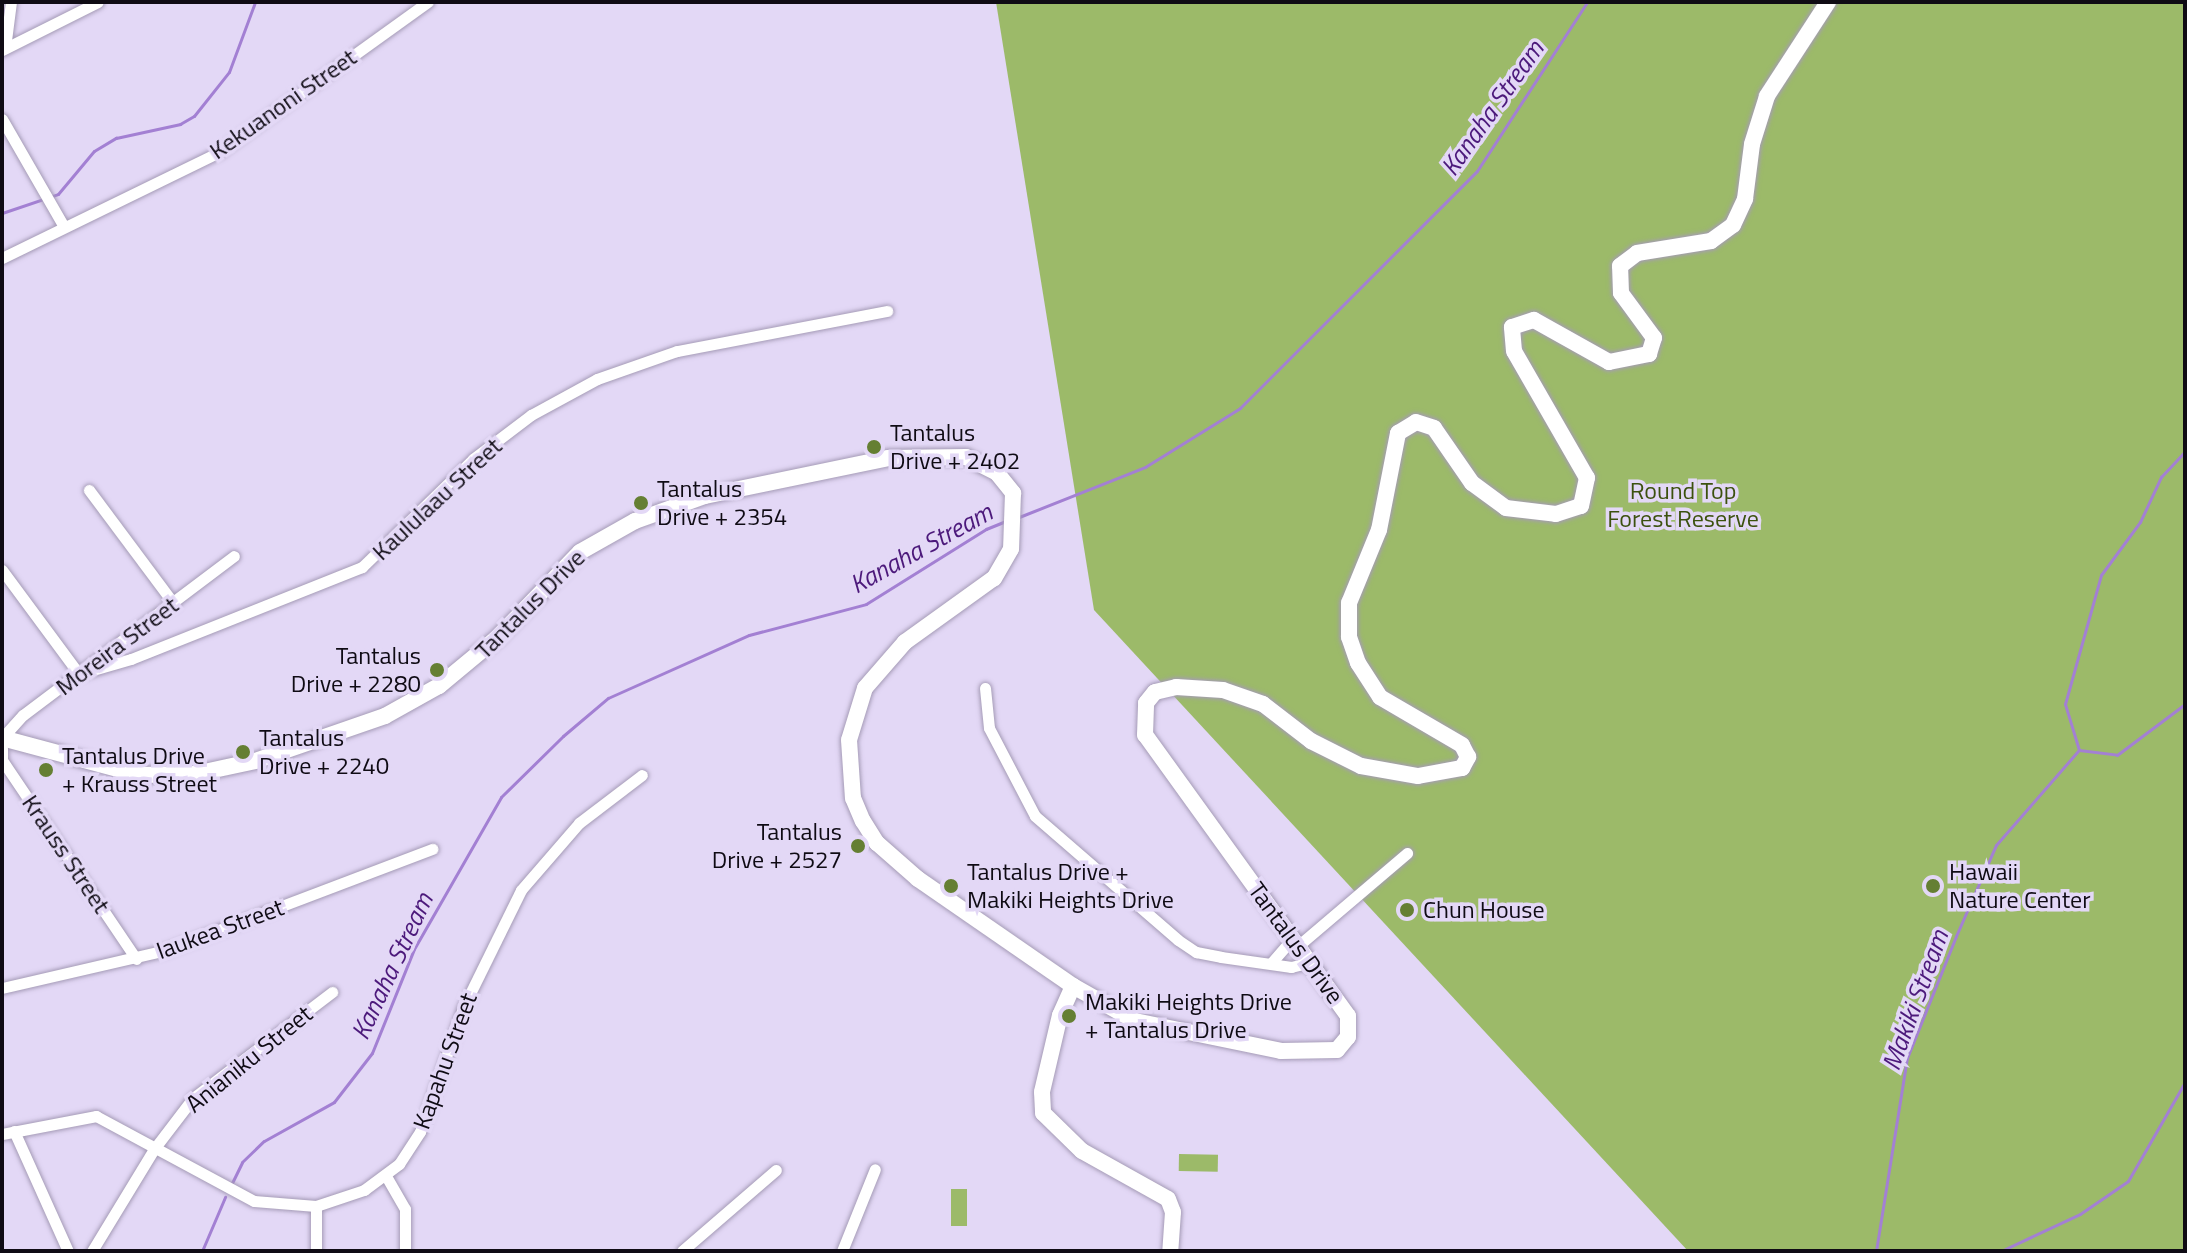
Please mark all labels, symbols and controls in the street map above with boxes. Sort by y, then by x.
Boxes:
water label: Kanaha Stream [1434,34,1550,182]
street label: Kekuanoni Street [204,43,362,165]
place label: Tantalus Drive + 2402 [890,419,1020,475]
street label: Kaululaau Street [366,432,508,566]
marker: Tantalus Drive + 2402 [865,438,883,456]
place label: Tantalus Drive + 2354 [657,475,787,531]
park label: Round Top Forest Reserve [1607,477,1759,533]
marker: Tantalus Drive + 2354 [632,494,650,512]
water label: Kanaha Stream [844,496,998,600]
street label: Tantalus Drive [469,543,591,665]
street label: Moreira Street [50,591,184,701]
place label: Tantalus Drive + 2280 [291,642,421,698]
marker: Tantalus Drive + 2280 [428,661,446,679]
place label: Tantalus Drive + 2240 [259,724,389,780]
place label: Tantalus Drive + Krauss Street [62,742,217,798]
marker: Tantalus Drive + 2240 [234,743,252,761]
marker: Tantalus Drive + Krauss Street [37,761,55,779]
street label: Krauss Street [16,790,116,918]
place label: Tantalus Drive + 2527 [712,818,842,874]
marker: Tantalus Drive + 2527 [849,837,867,855]
place label: Tantalus Drive + Makiki Heights Drive [967,858,1174,914]
place label: Hawaii Nature Center [1949,858,2090,914]
marker: Tantalus Drive + Makiki Heights Drive [942,877,960,895]
street label: Tantalus Drive [1242,877,1350,1009]
marker: Hawaii Nature Center [1924,877,1942,895]
water label: Kanaha Stream [344,888,440,1044]
street label: Iaukea Street [153,893,287,965]
place label: Chun House [1423,896,1545,924]
marker: Chun House [1398,901,1416,919]
water label: Makiki Stream [1875,926,1955,1074]
place label: Makiki Heights Drive + Tantalus Drive [1085,988,1292,1044]
street label: Kapahu Street [407,989,483,1133]
street label: Anianiku Street [180,999,318,1119]
marker: Makiki Heights Drive + Tantalus Drive [1060,1007,1078,1025]

